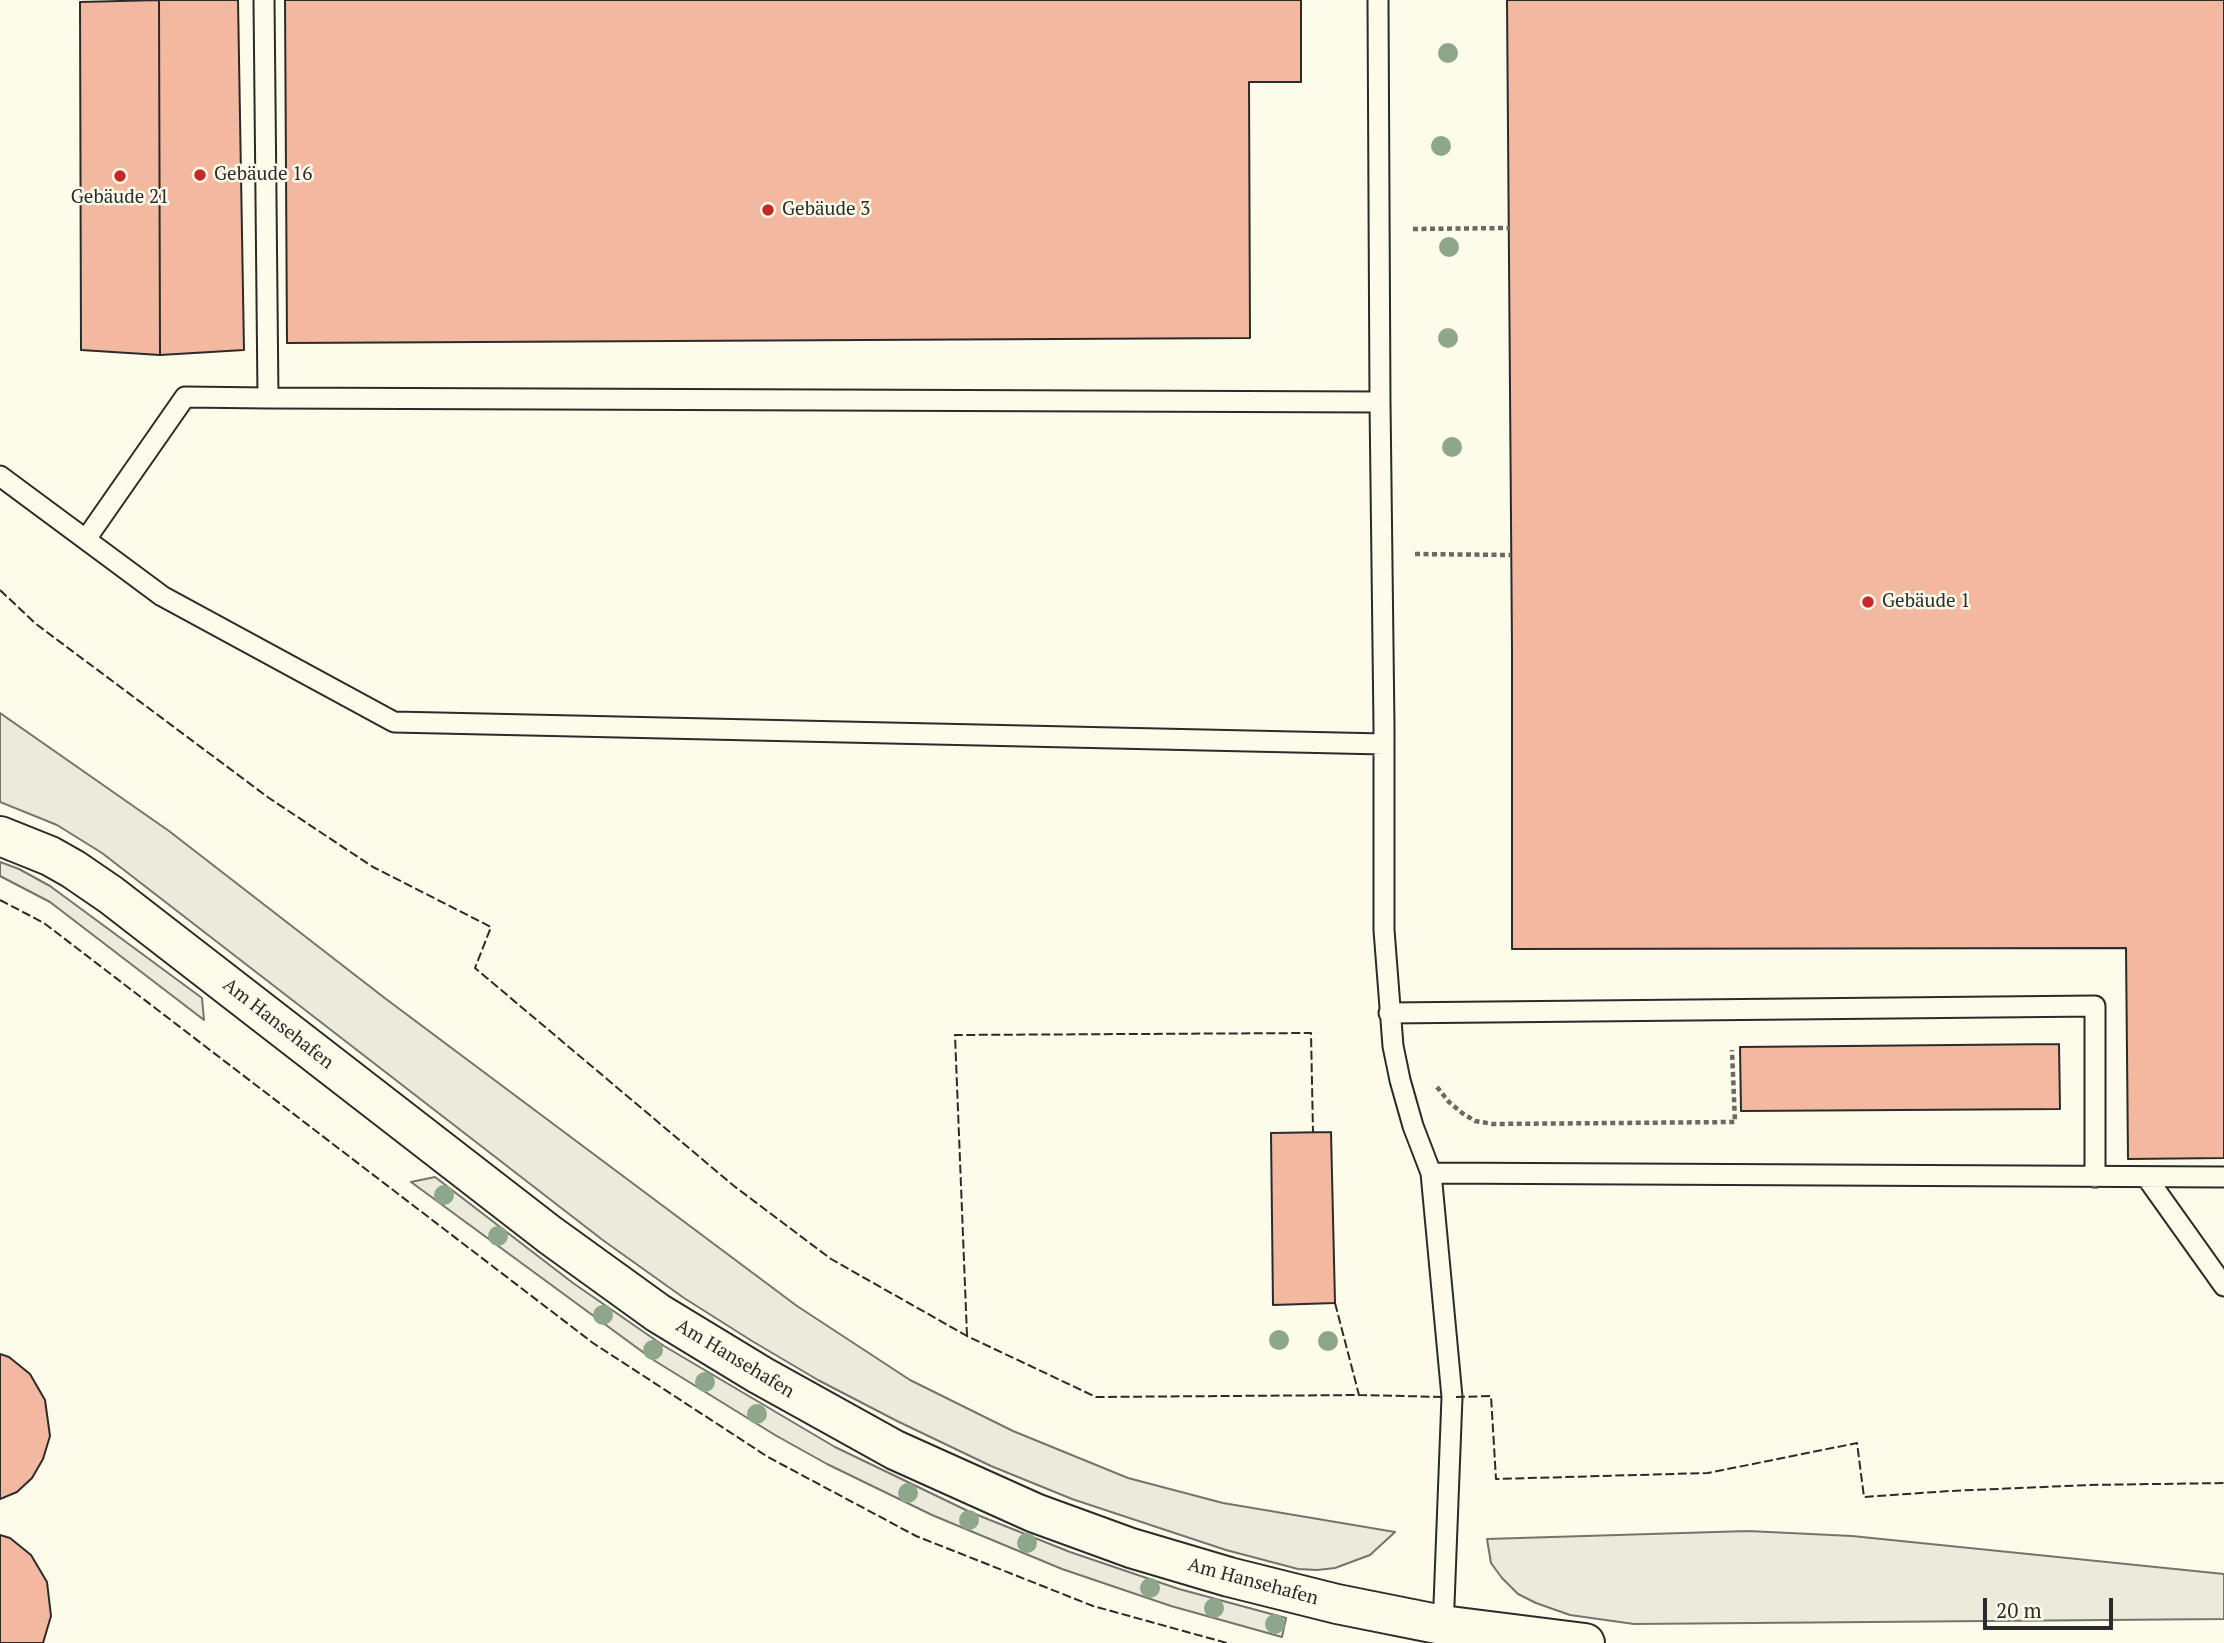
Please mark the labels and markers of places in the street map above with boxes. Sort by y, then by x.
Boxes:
place label: Gebäude 16 [214,164,312,186]
marker: Gebäude 16 [192,167,208,183]
marker: Gebäude 21 [112,168,128,184]
place label: Gebäude 21 [71,187,169,209]
place label: Gebäude 3 [782,199,870,221]
marker: Gebäude 3 [760,202,776,218]
place label: Gebäude 1 [1882,591,1970,613]
marker: Gebäude 1 [1860,594,1876,610]

